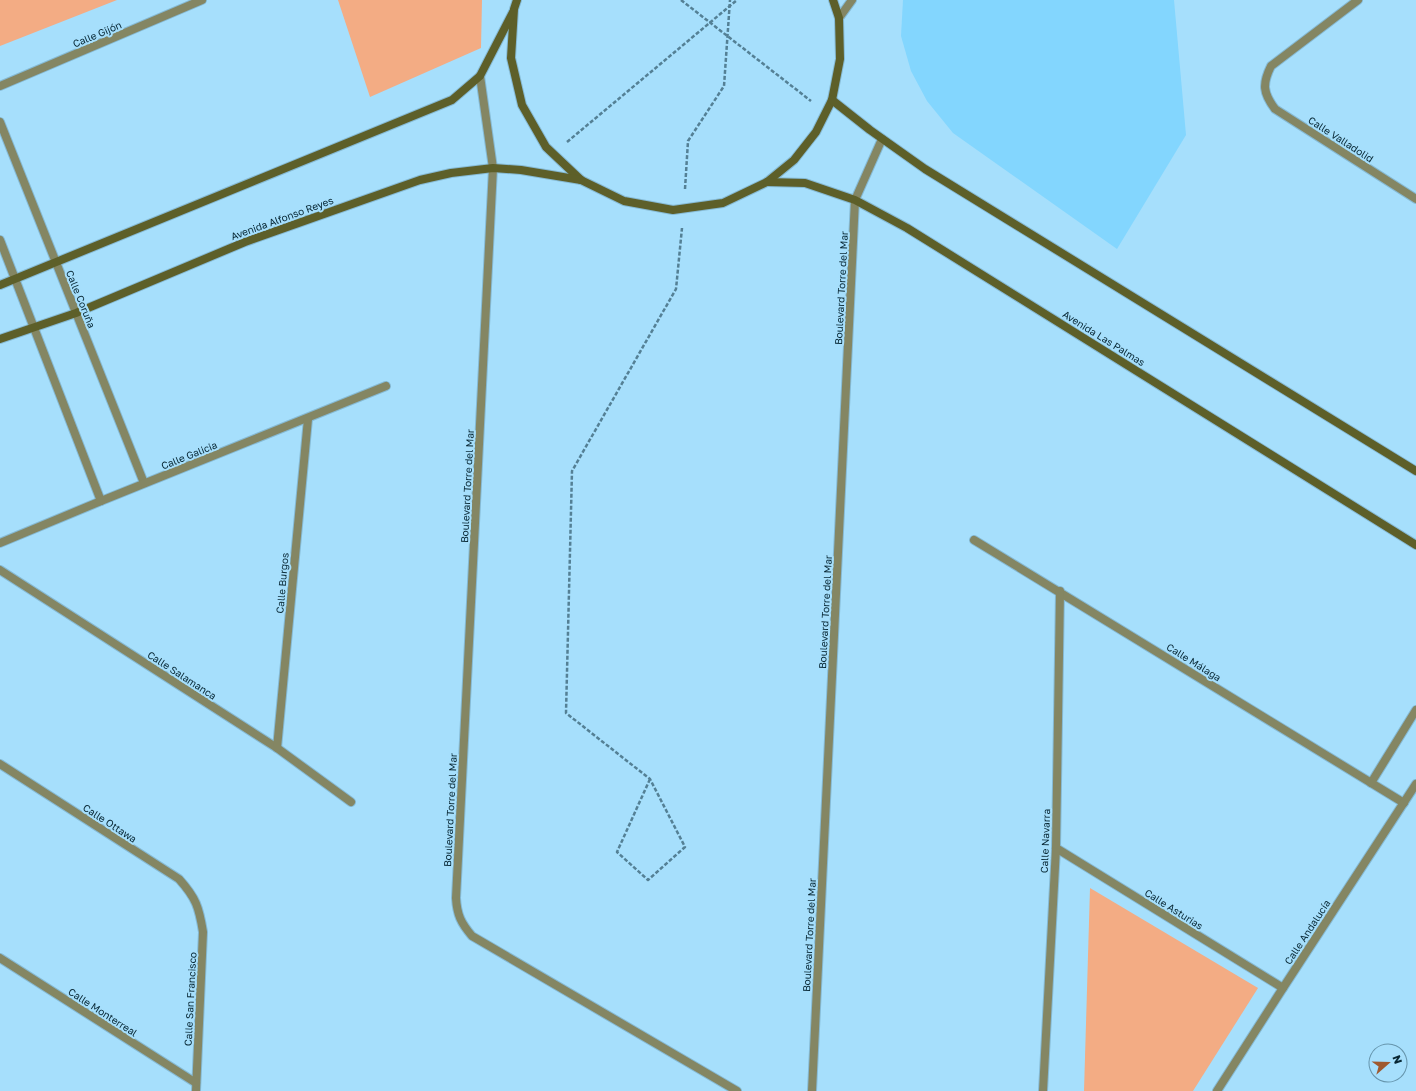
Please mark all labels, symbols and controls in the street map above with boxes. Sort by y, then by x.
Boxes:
street label: Calle Gijón [71,18,123,50]
street label: Calle Valladolid [1306,114,1376,164]
street label: Avenida Alfonso Reyes [229,194,335,242]
street label: Boulevard Torre del Mar [832,231,850,345]
street label: Calle Coruña [64,268,98,330]
street label: Avenida Las Palmas [1061,308,1147,368]
street label: Boulevard Torre del Mar [458,429,476,543]
street label: Calle Galicia [159,438,219,472]
street label: Calle Burgos [273,552,291,614]
street label: Boulevard Torre del Mar [816,555,834,669]
street label: Calle Málaga [1165,640,1223,684]
street label: Calle Salamanca [145,648,219,702]
street label: Boulevard Torre del Mar [441,753,459,867]
street label: Calle Ottawa [81,801,139,845]
street label: Calle Navarra [1038,809,1052,873]
street label: Boulevard Torre del Mar [800,878,818,992]
street label: Calle Asturias [1143,886,1205,932]
street label: Calle Andalucía [1282,897,1332,967]
street label: Calle San Francisco [182,952,198,1046]
street label: Calle Monterreal [66,985,140,1039]
north arrow [1368,1043,1408,1083]
text: N [1390,1053,1405,1066]

